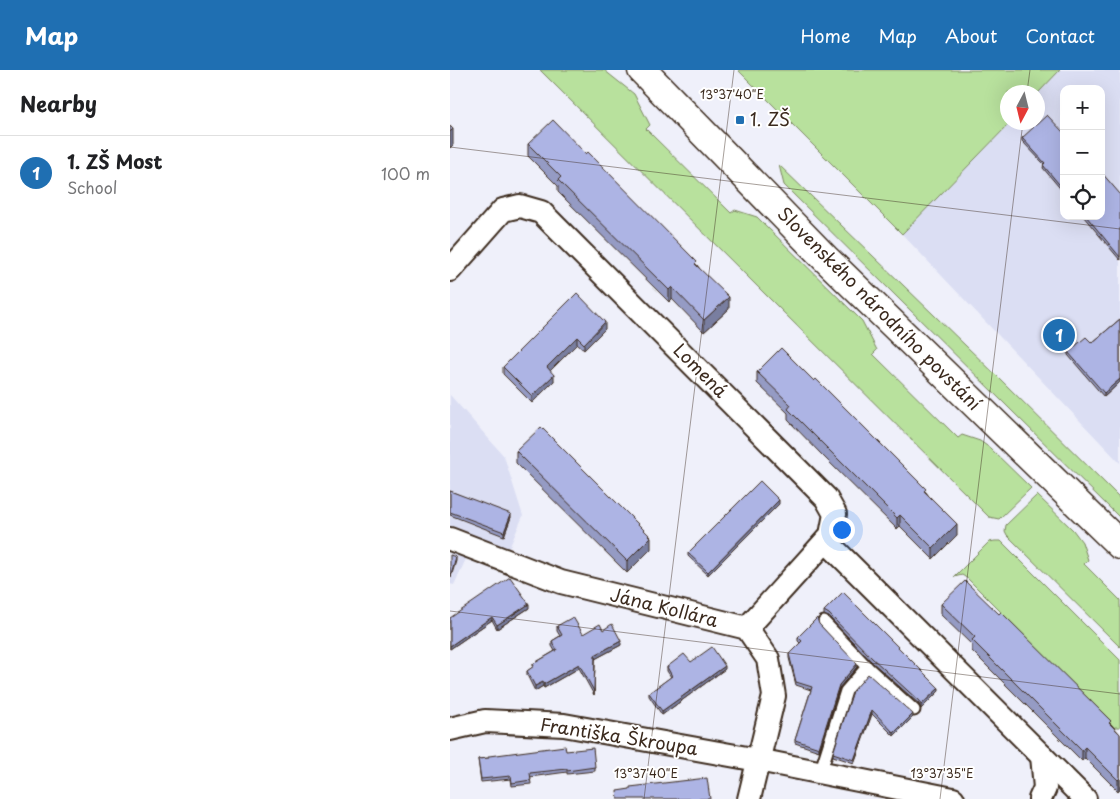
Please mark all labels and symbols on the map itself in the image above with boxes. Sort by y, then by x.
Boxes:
text: 13°37'40"E [700,85,764,103]
north arrow [1000,85,1045,130]
place label: 1. ZŠ [750,105,790,132]
marker: 1. ZŠ [734,114,746,126]
street label: Slovenského národního povstání [772,200,988,416]
pin: 1 [1043,316,1075,354]
street label: Lomená [668,337,735,404]
your location [829,517,855,543]
street label: Jána Kollára [608,580,722,633]
street label: Františka Škroupa [539,710,700,761]
text: 13°37'40"E [614,764,678,782]
text: 13°37'35"E [910,764,974,782]

